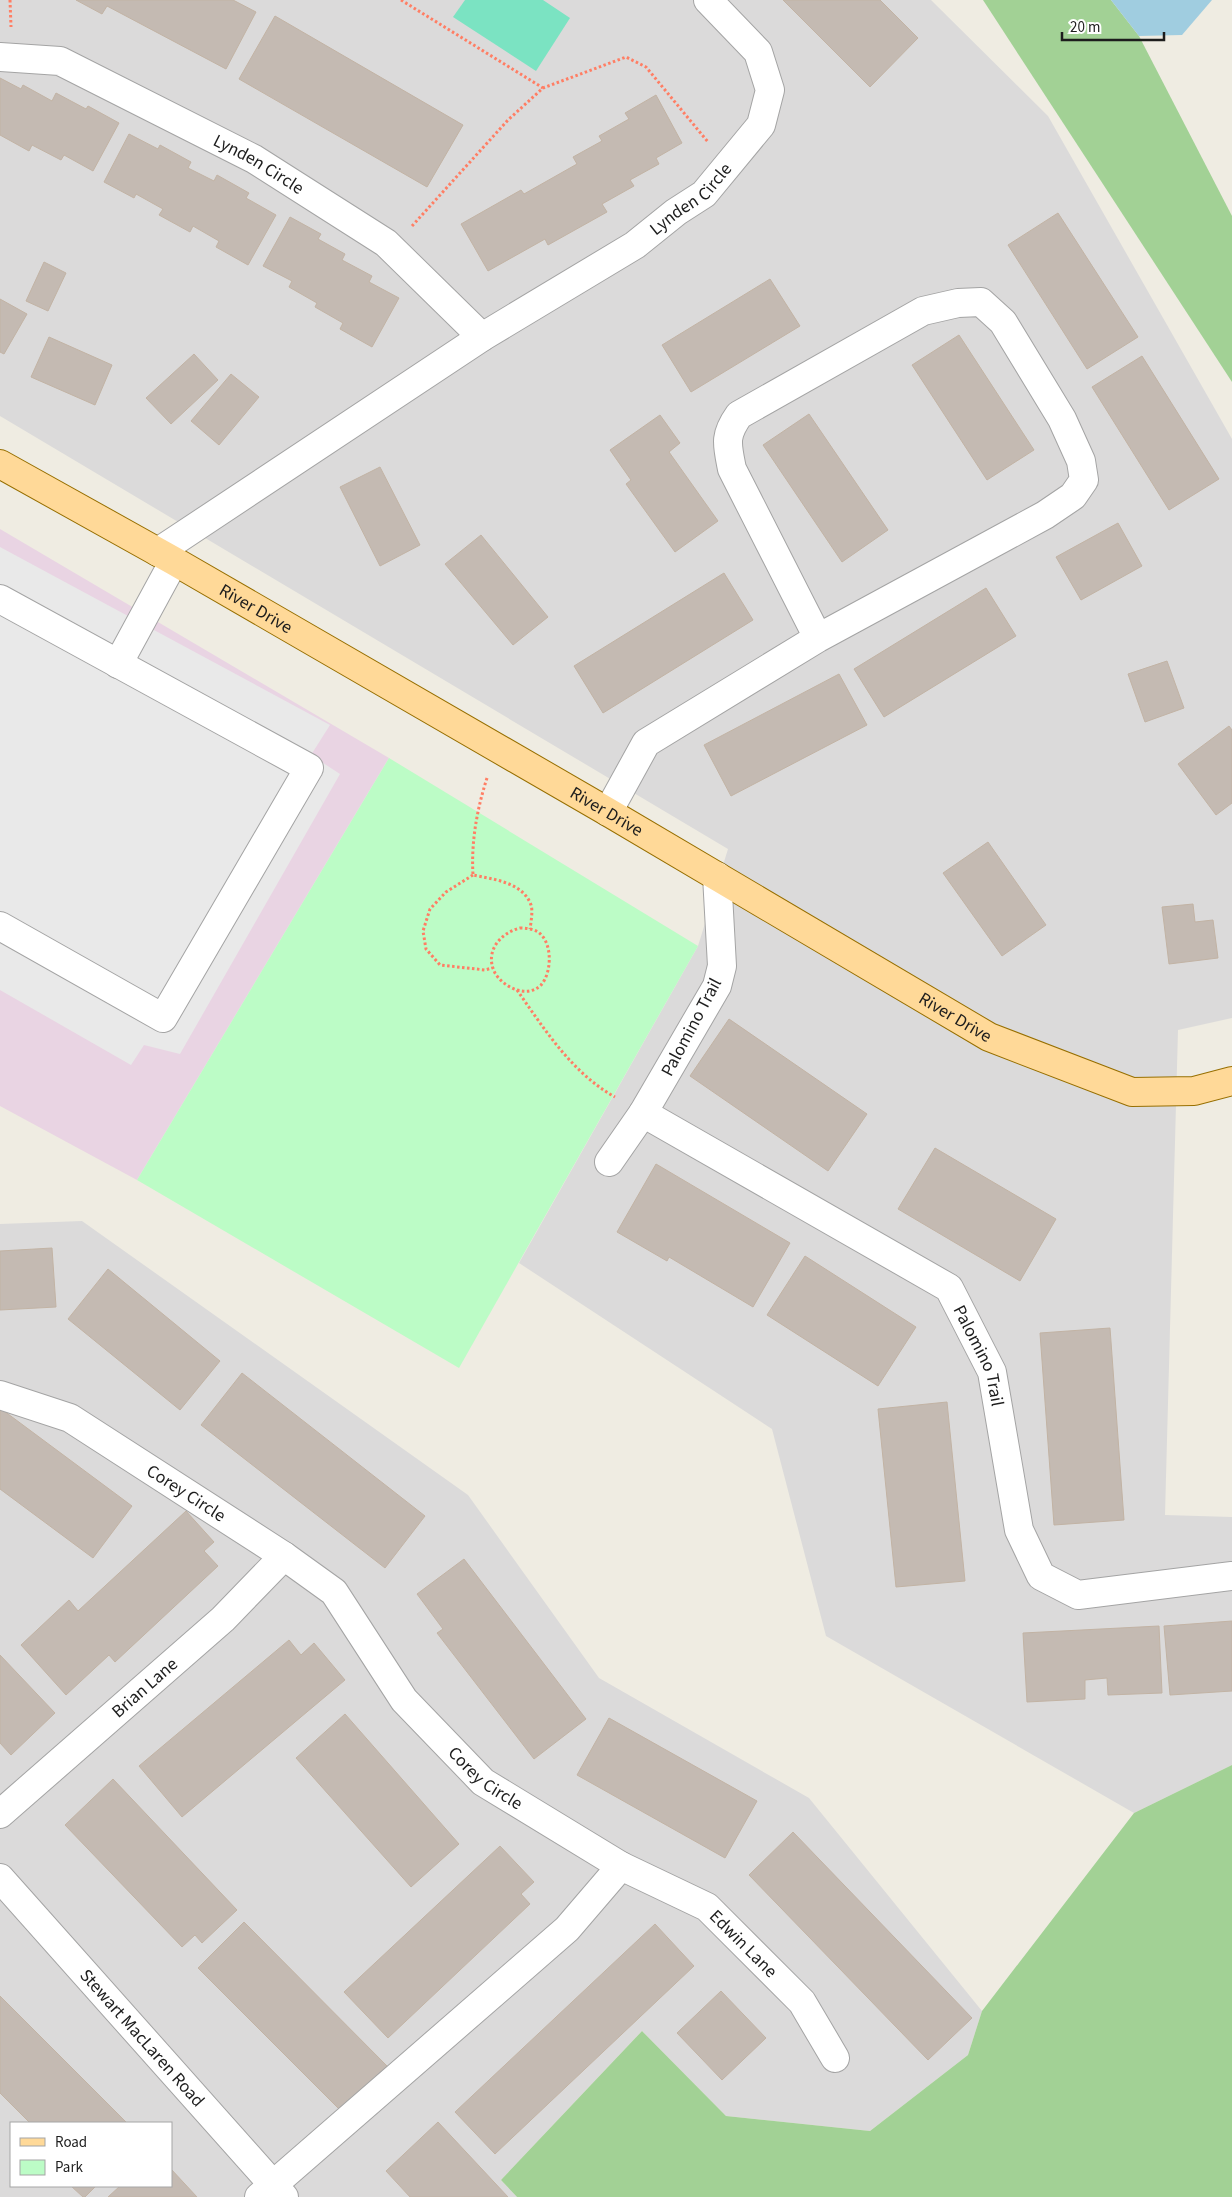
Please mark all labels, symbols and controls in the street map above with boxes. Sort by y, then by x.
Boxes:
scale bar [1062,10,1164,42]
text: 20 m [1070,17,1100,38]
street label: Lynden Circle [209,128,309,201]
street label: Lynden Circle [645,157,738,241]
street label: River Drive [215,578,297,640]
street label: River Drive [565,781,648,843]
street label: Palomino Trail [655,974,728,1081]
street label: River Drive [914,986,996,1049]
street label: Palomino Trail [947,1301,1010,1408]
street label: Corey Circle [141,1459,231,1528]
street label: Brian Lane [106,1652,183,1724]
street label: Corey Circle [442,1741,527,1816]
street label: Edwin Lane [704,1904,783,1983]
street label: Stewart MacLaren Road [74,1964,210,2113]
legend [10,2122,172,2187]
text: Road [55,2132,87,2153]
text: Park [55,2157,84,2178]

